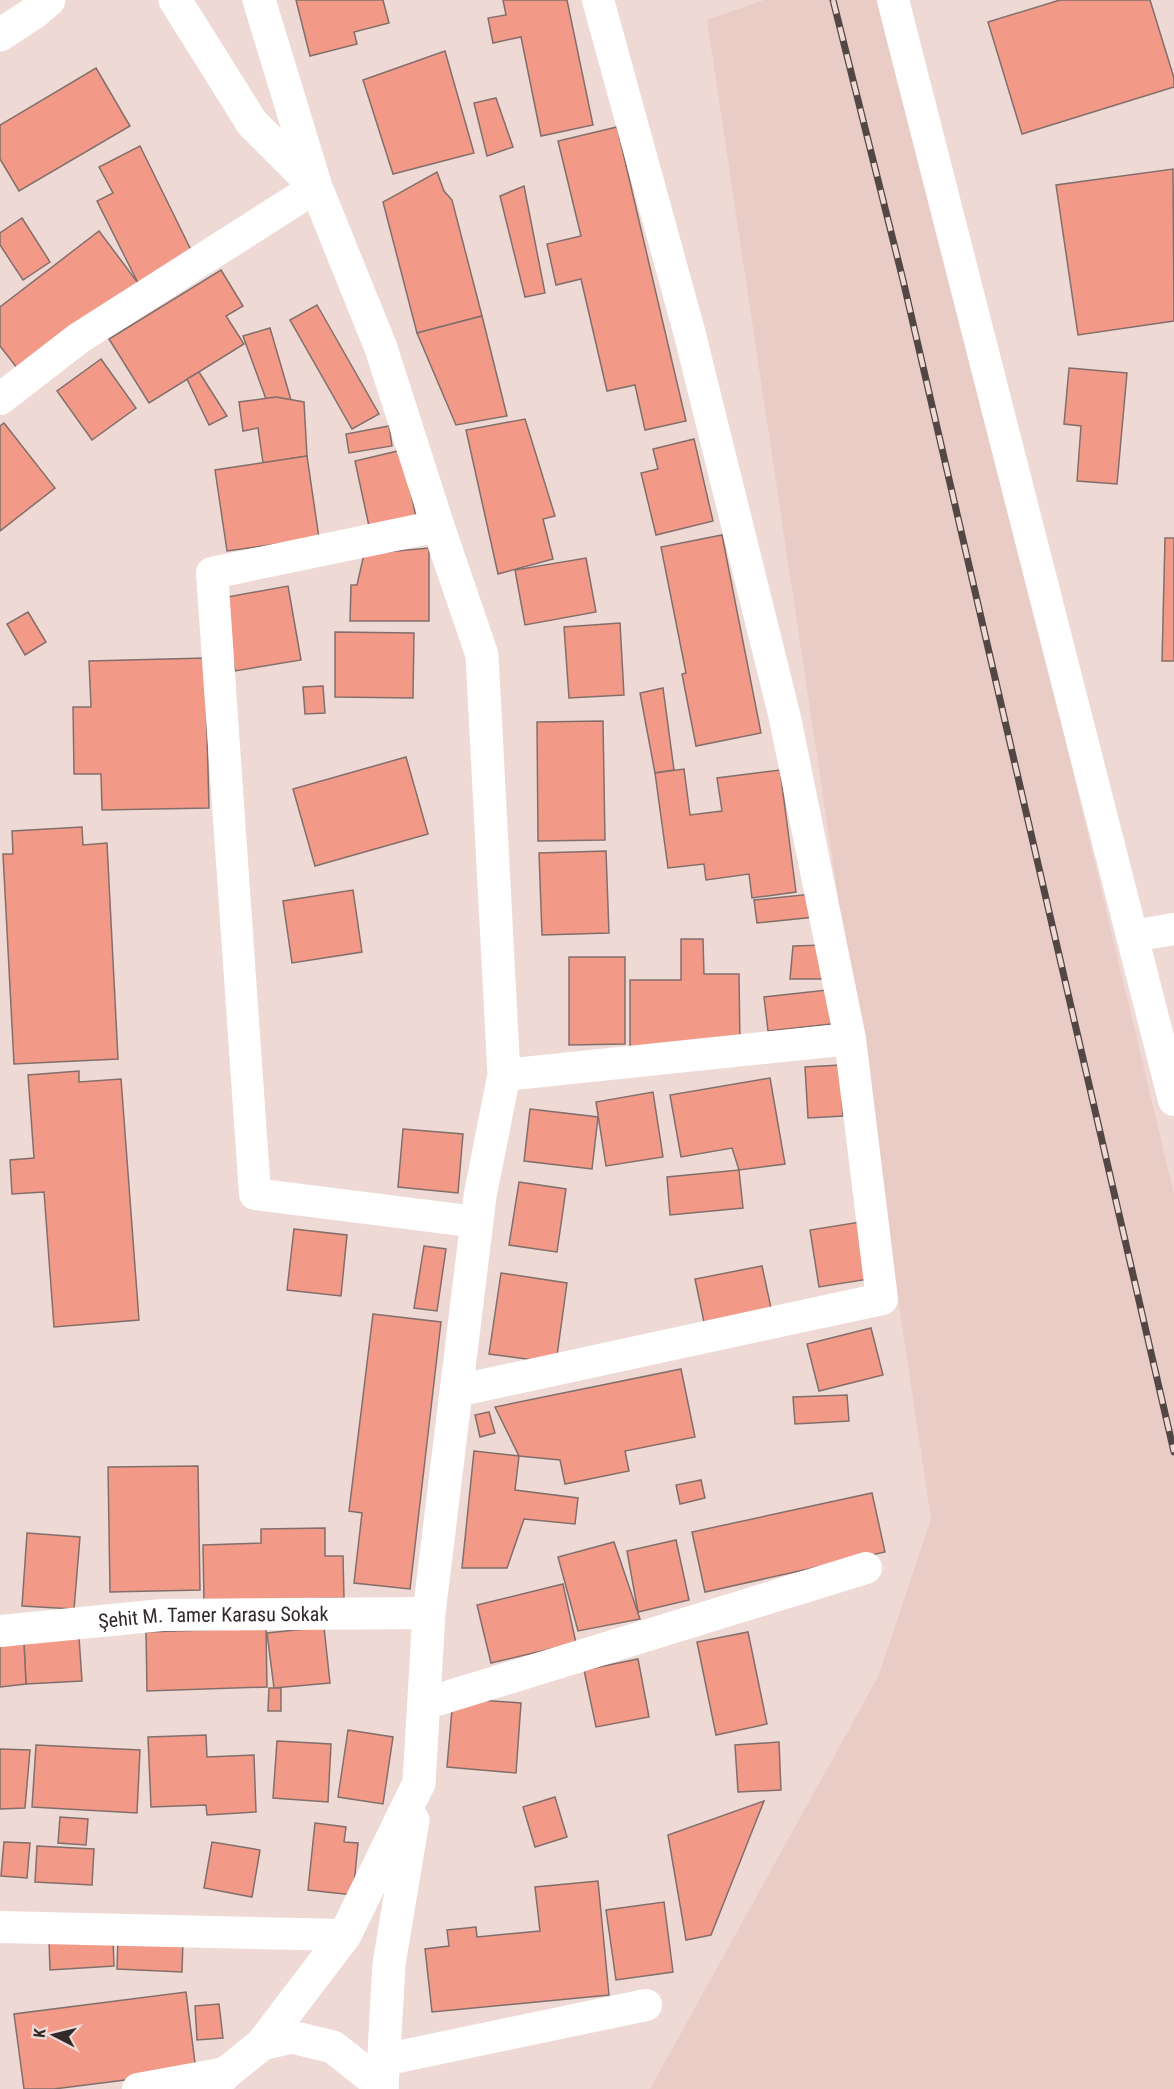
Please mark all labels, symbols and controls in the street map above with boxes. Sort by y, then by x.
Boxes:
street label: Şehit M. Tamer Karasu Sokak [97,1602,329,1633]
north arrow [24,2005,84,2065]
text: K [30,2028,50,2039]

